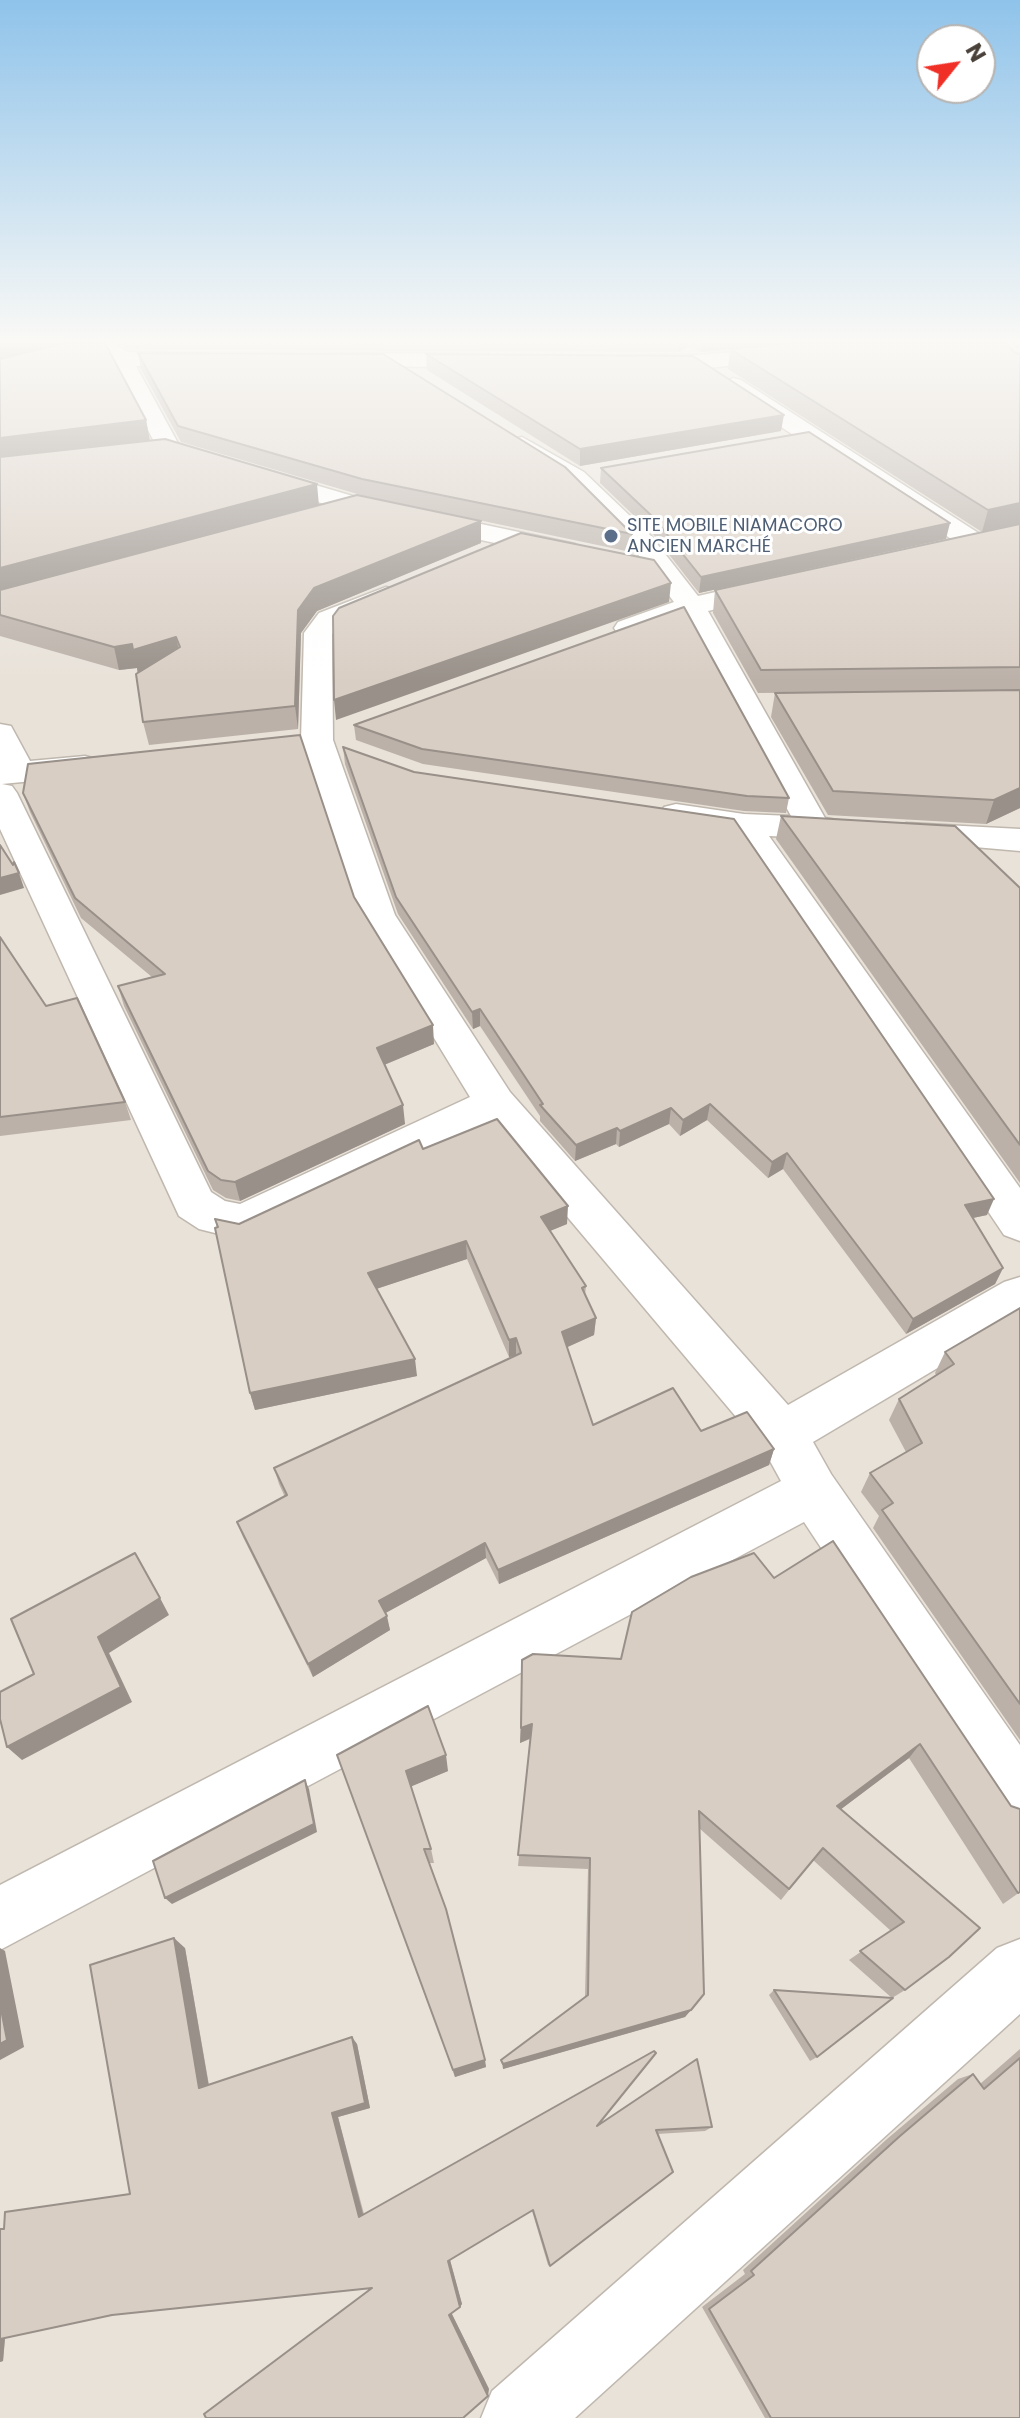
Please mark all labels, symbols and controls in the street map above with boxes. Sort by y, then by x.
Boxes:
north arrow [916,24,996,104]
text: N [958,38,993,68]
place label: SITE MOBILE NIAMACORO ANCIEN MARCHÉ [627,515,843,558]
marker: SITE MOBILE NIAMACORO ANCIEN MARCHÉ [602,527,620,545]

